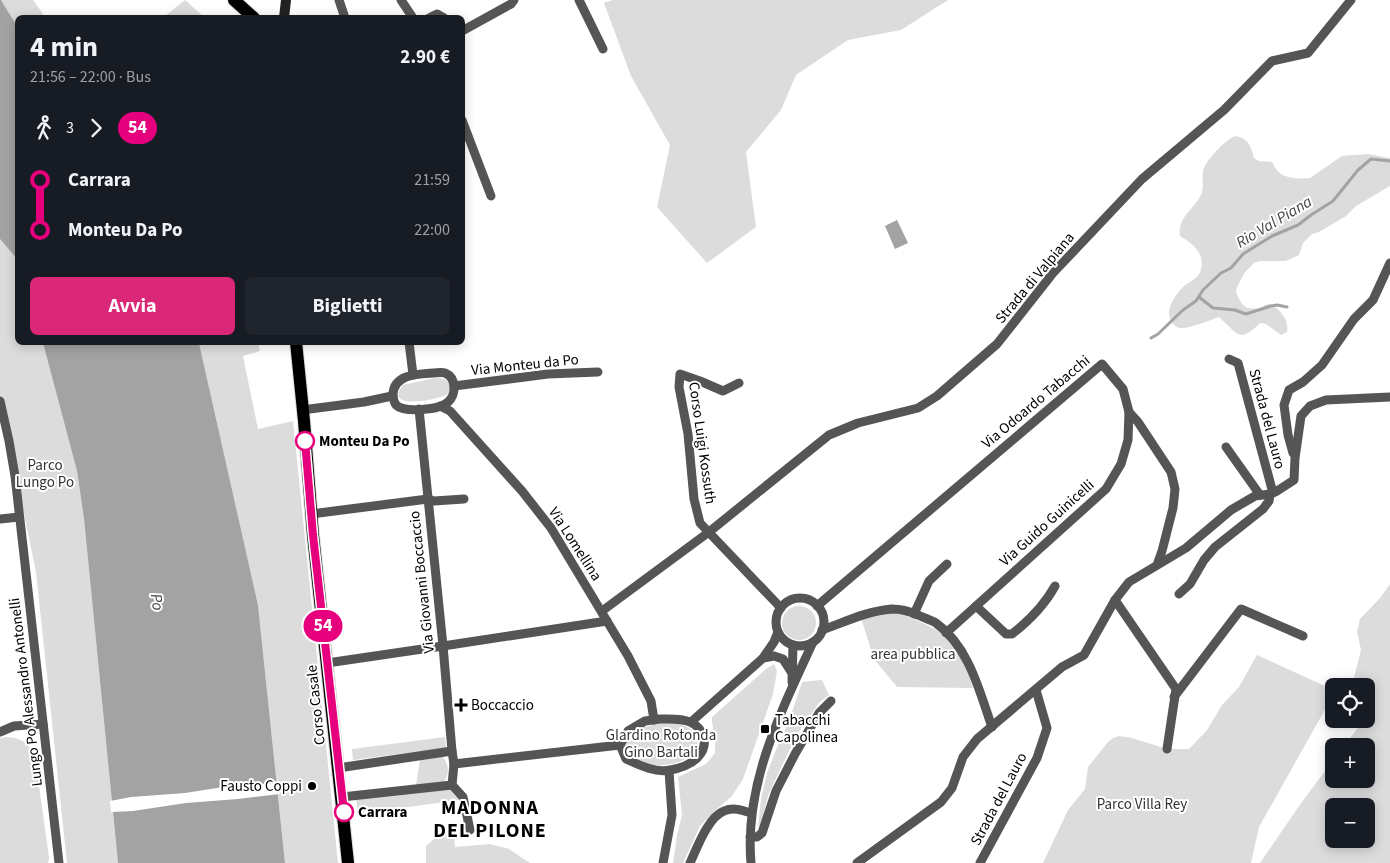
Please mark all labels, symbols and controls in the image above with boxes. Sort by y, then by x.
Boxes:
text: 4 min [30,27,98,67]
text: 2.90 € [400,44,450,71]
text: 21:56 – 22:00 · Bus [30,66,151,88]
icon: walk [30,114,58,142]
icon: forward [82,114,110,142]
text: 54 [128,115,147,140]
text: 3 [66,117,74,139]
text: Carrara [68,167,131,194]
text: 21:59 [414,169,450,191]
water label: Rio Val Piana [1232,190,1317,253]
text: Monteu Da Po [68,217,183,244]
text: 22:00 [414,219,450,241]
street label: Strada di Valpiana [991,228,1079,328]
button: Avvia [30,277,235,335]
button: Biglietti [245,277,450,335]
street label: Via Monteu da Po [470,349,580,381]
street label: Via Odoardo Tabacchi [977,350,1095,454]
street label: Strada del Lauro [1244,367,1290,471]
street label: Corso Luigi Kossuth [683,381,721,505]
marker: Monteu Da Po [295,431,315,451]
place label: Monteu Da Po [319,431,409,452]
park label: Parco Lungo Po [16,455,74,493]
street label: Via Guido Guinicelli [995,475,1099,571]
street label: Via Lomellina [543,503,607,585]
street label: Via Giovanni Boccaccio [404,510,440,654]
water label: Po [145,592,169,612]
street label: Lungo Po Alessandro Antonelli [4,597,48,787]
line badge: 54 [300,610,346,642]
text: 54 [313,613,333,638]
park label: area pubblica [870,644,956,665]
street label: Corso Casale [301,664,331,746]
map controls [1325,678,1375,848]
button: locate [1325,678,1375,728]
place label: Boccaccio [471,695,534,716]
marker: Boccaccio [455,699,467,711]
place label: Tabacchi Capolinea [775,710,838,748]
marker: Tabacchi Capolinea [759,723,771,735]
park label: GIardino Rotonda Gino Bartali [606,725,716,763]
button: + [1325,738,1375,788]
street label: Strada del Lauro [966,749,1032,849]
place label: Fausto Coppi [220,776,302,797]
marker: Fausto Coppi [306,780,318,792]
district label: MADONNA DEL PILONE [433,794,547,845]
park label: Parco Villa Rey [1097,794,1187,815]
button: − [1325,798,1375,848]
marker: Carrara [334,802,354,822]
place label: Carrara [358,802,408,823]

